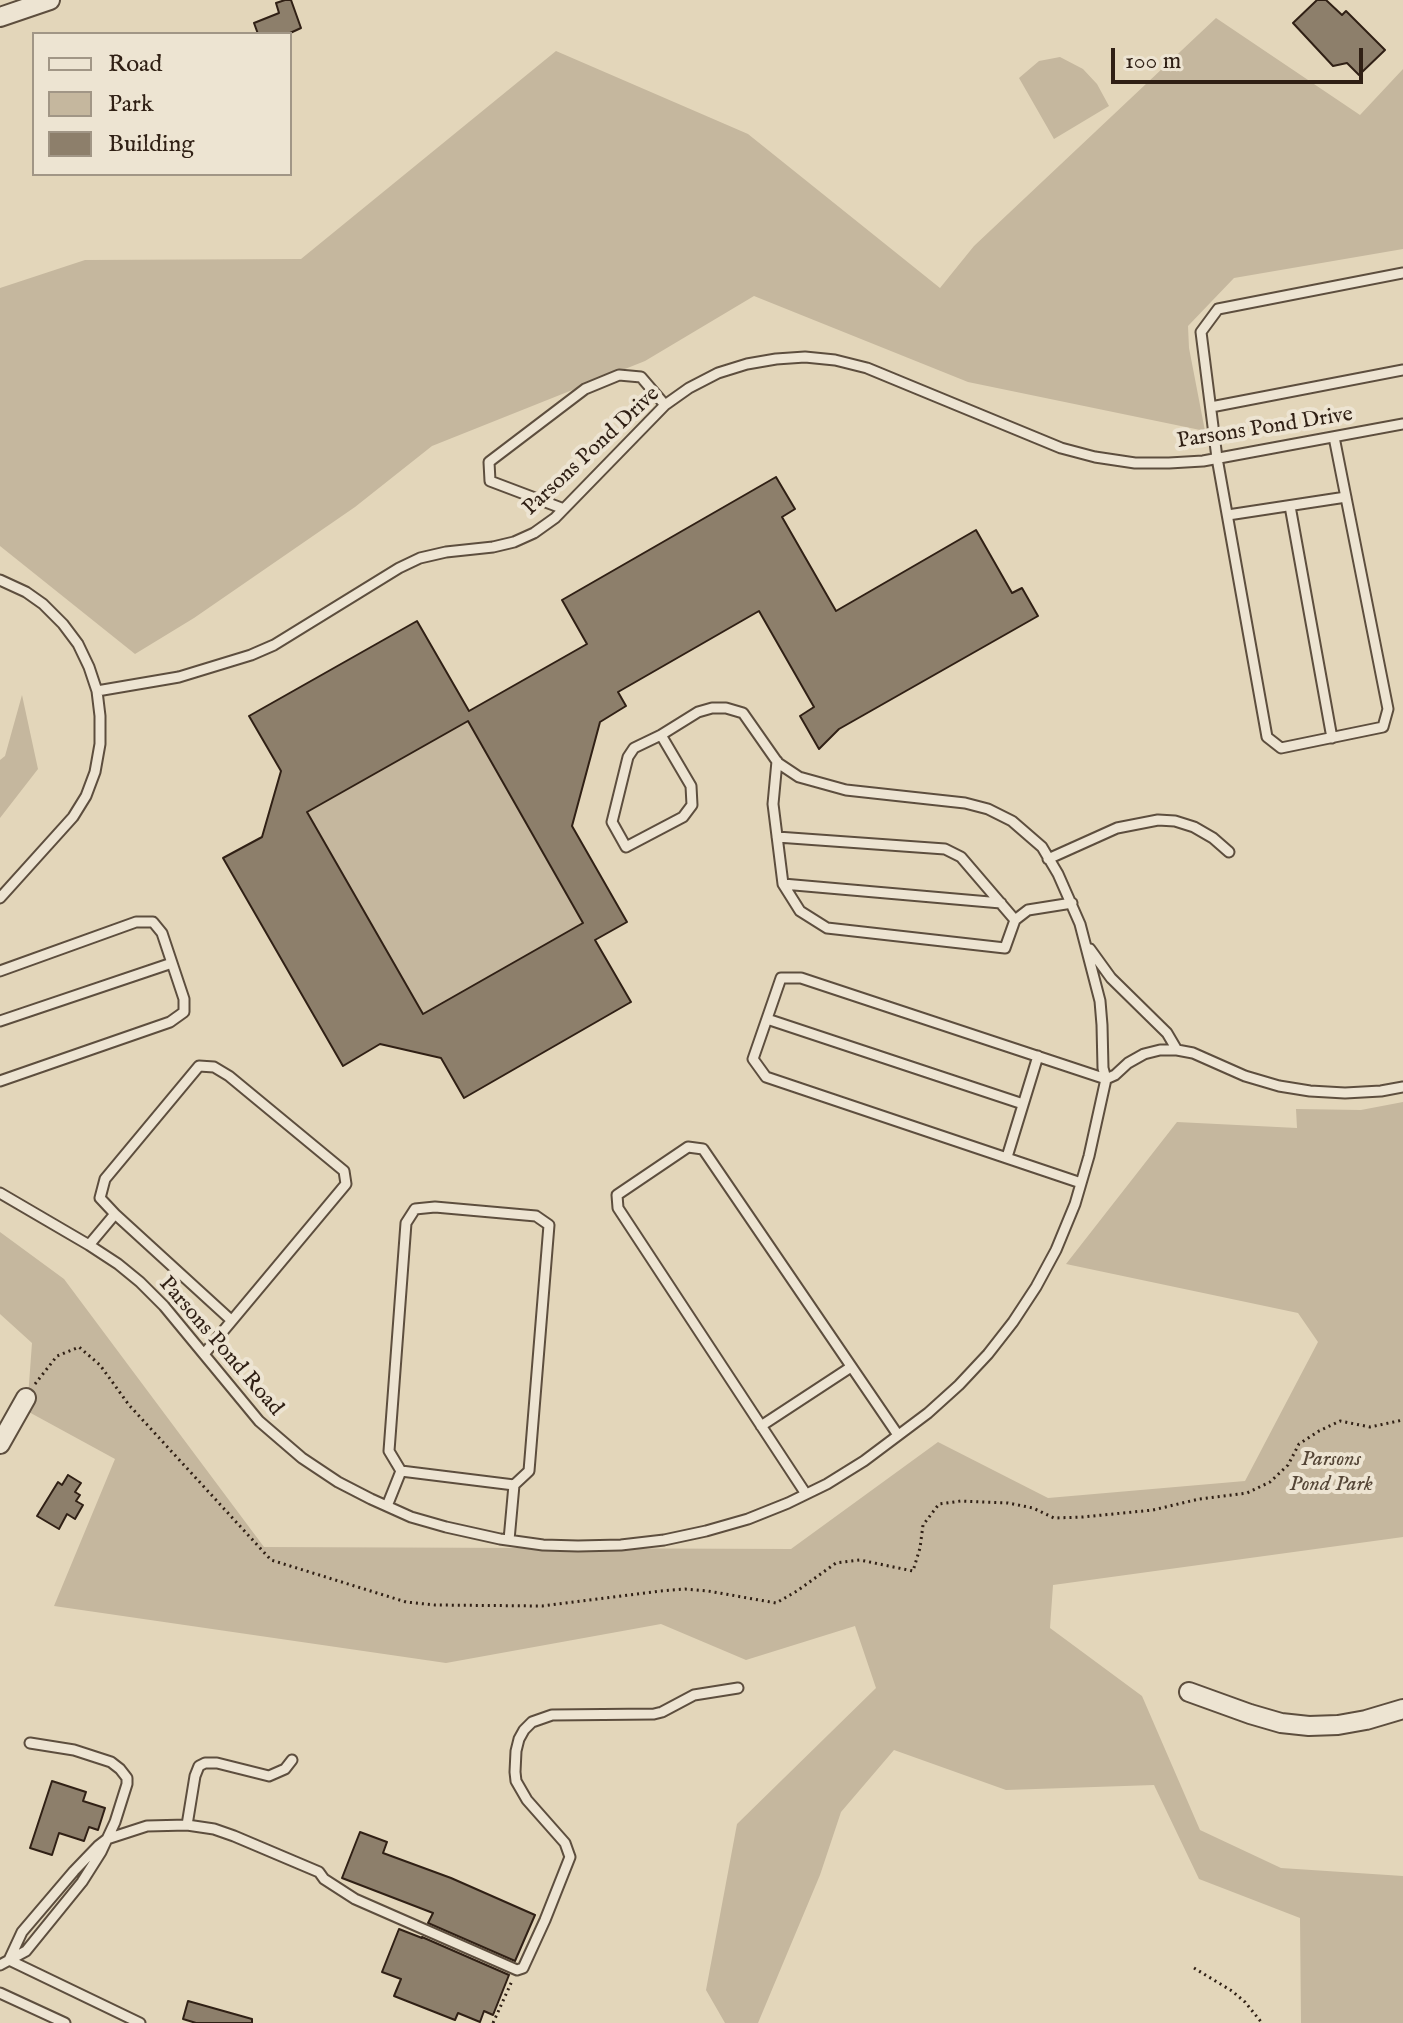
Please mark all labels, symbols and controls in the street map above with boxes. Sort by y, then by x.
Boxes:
legend [32,32,292,176]
scale bar [1115,32,1367,82]
text: 100 m [1125,46,1181,77]
text: Road [108,49,162,80]
text: Park [108,89,154,120]
text: Building [108,129,194,160]
street label: Parsons Pond Drive [518,382,666,522]
street label: Parsons Pond Drive [1175,402,1355,456]
street label: Parsons Pond Road [152,1272,288,1422]
park label: Parsons Pond Park [1289,1447,1373,1498]

